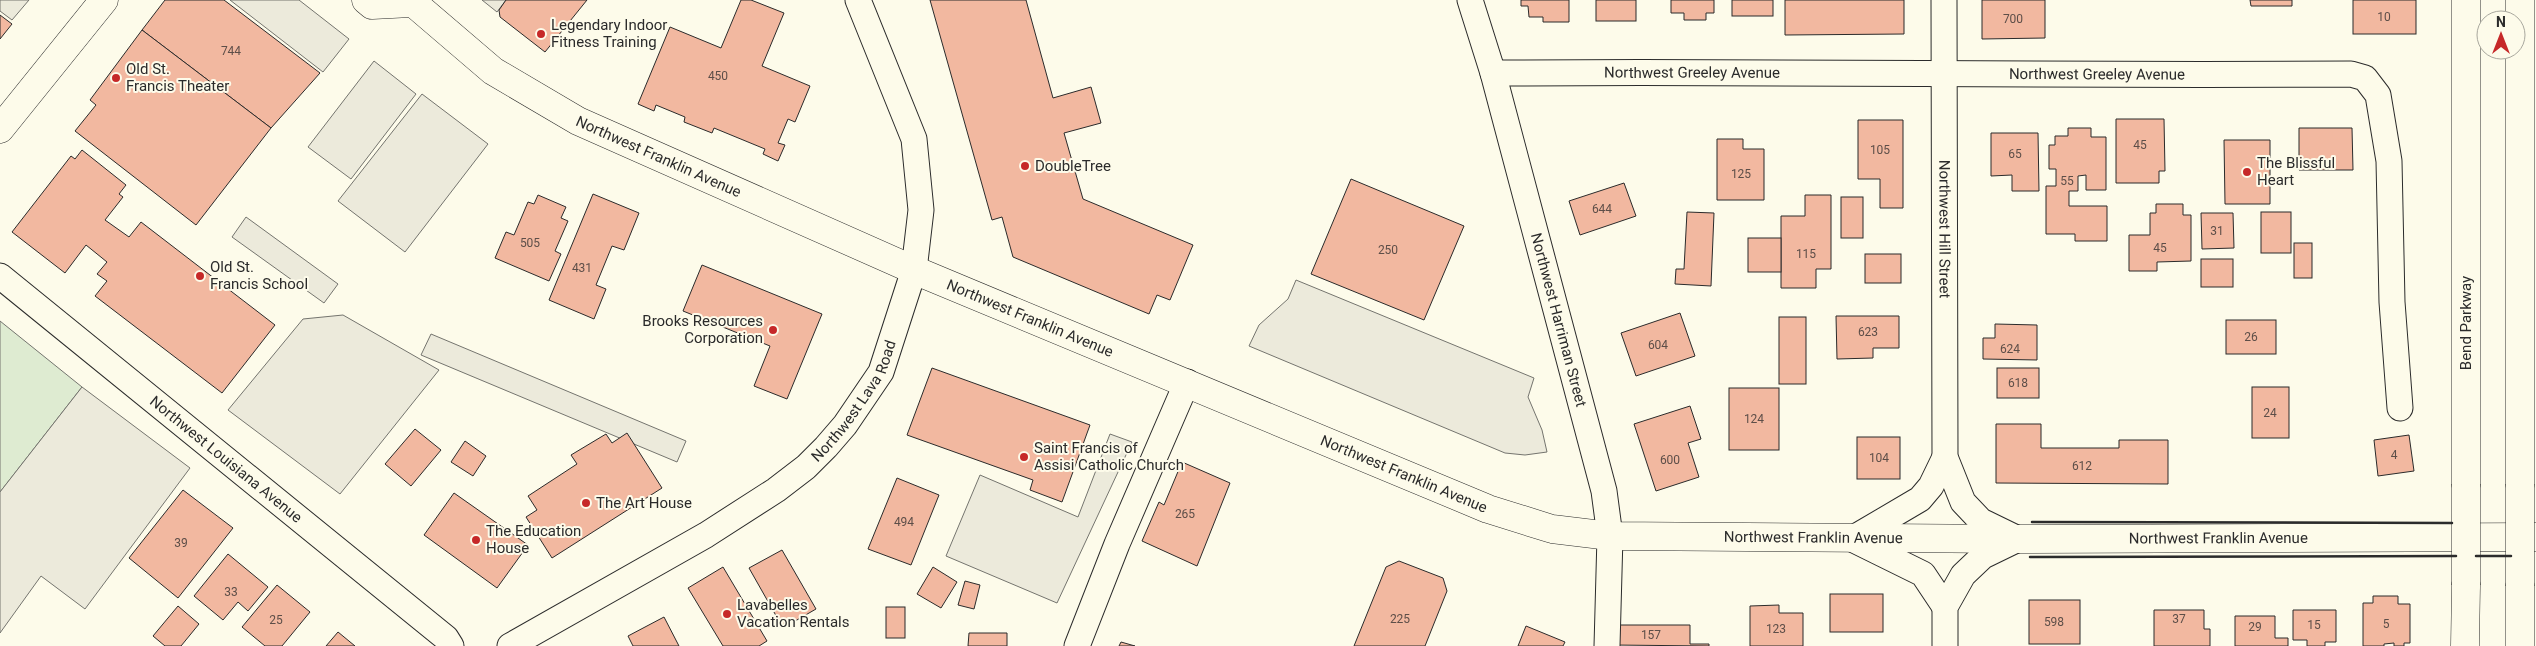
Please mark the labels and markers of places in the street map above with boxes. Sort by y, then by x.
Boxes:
place label: Legendary Indoor Fitness Training [551,16,667,51]
marker: Legendary Indoor Fitness Training [535,28,547,40]
place label: Old St. Francis Theater [126,60,229,95]
marker: Old St. Francis Theater [110,72,122,84]
place label: The Blissful Heart [2257,154,2335,189]
place label: DoubleTree [1035,157,1111,175]
marker: DoubleTree [1019,160,1031,172]
marker: The Blissful Heart [2241,166,2253,178]
place label: Old St. Francis School [210,258,308,293]
marker: Old St. Francis School [194,270,206,282]
place label: Brooks Resources Corporation [642,312,763,347]
marker: Brooks Resources Corporation [767,324,779,336]
place label: Saint Francis of Assisi Catholic Church [1034,439,1184,474]
marker: Saint Francis of Assisi Catholic Church [1018,451,1030,463]
place label: The Art House [596,494,692,512]
marker: The Art House [580,497,592,509]
place label: The Education House [486,522,581,557]
marker: The Education House [470,534,482,546]
place label: Lavabelles Vacation Rentals [737,596,849,631]
marker: Lavabelles Vacation Rentals [721,608,733,620]

